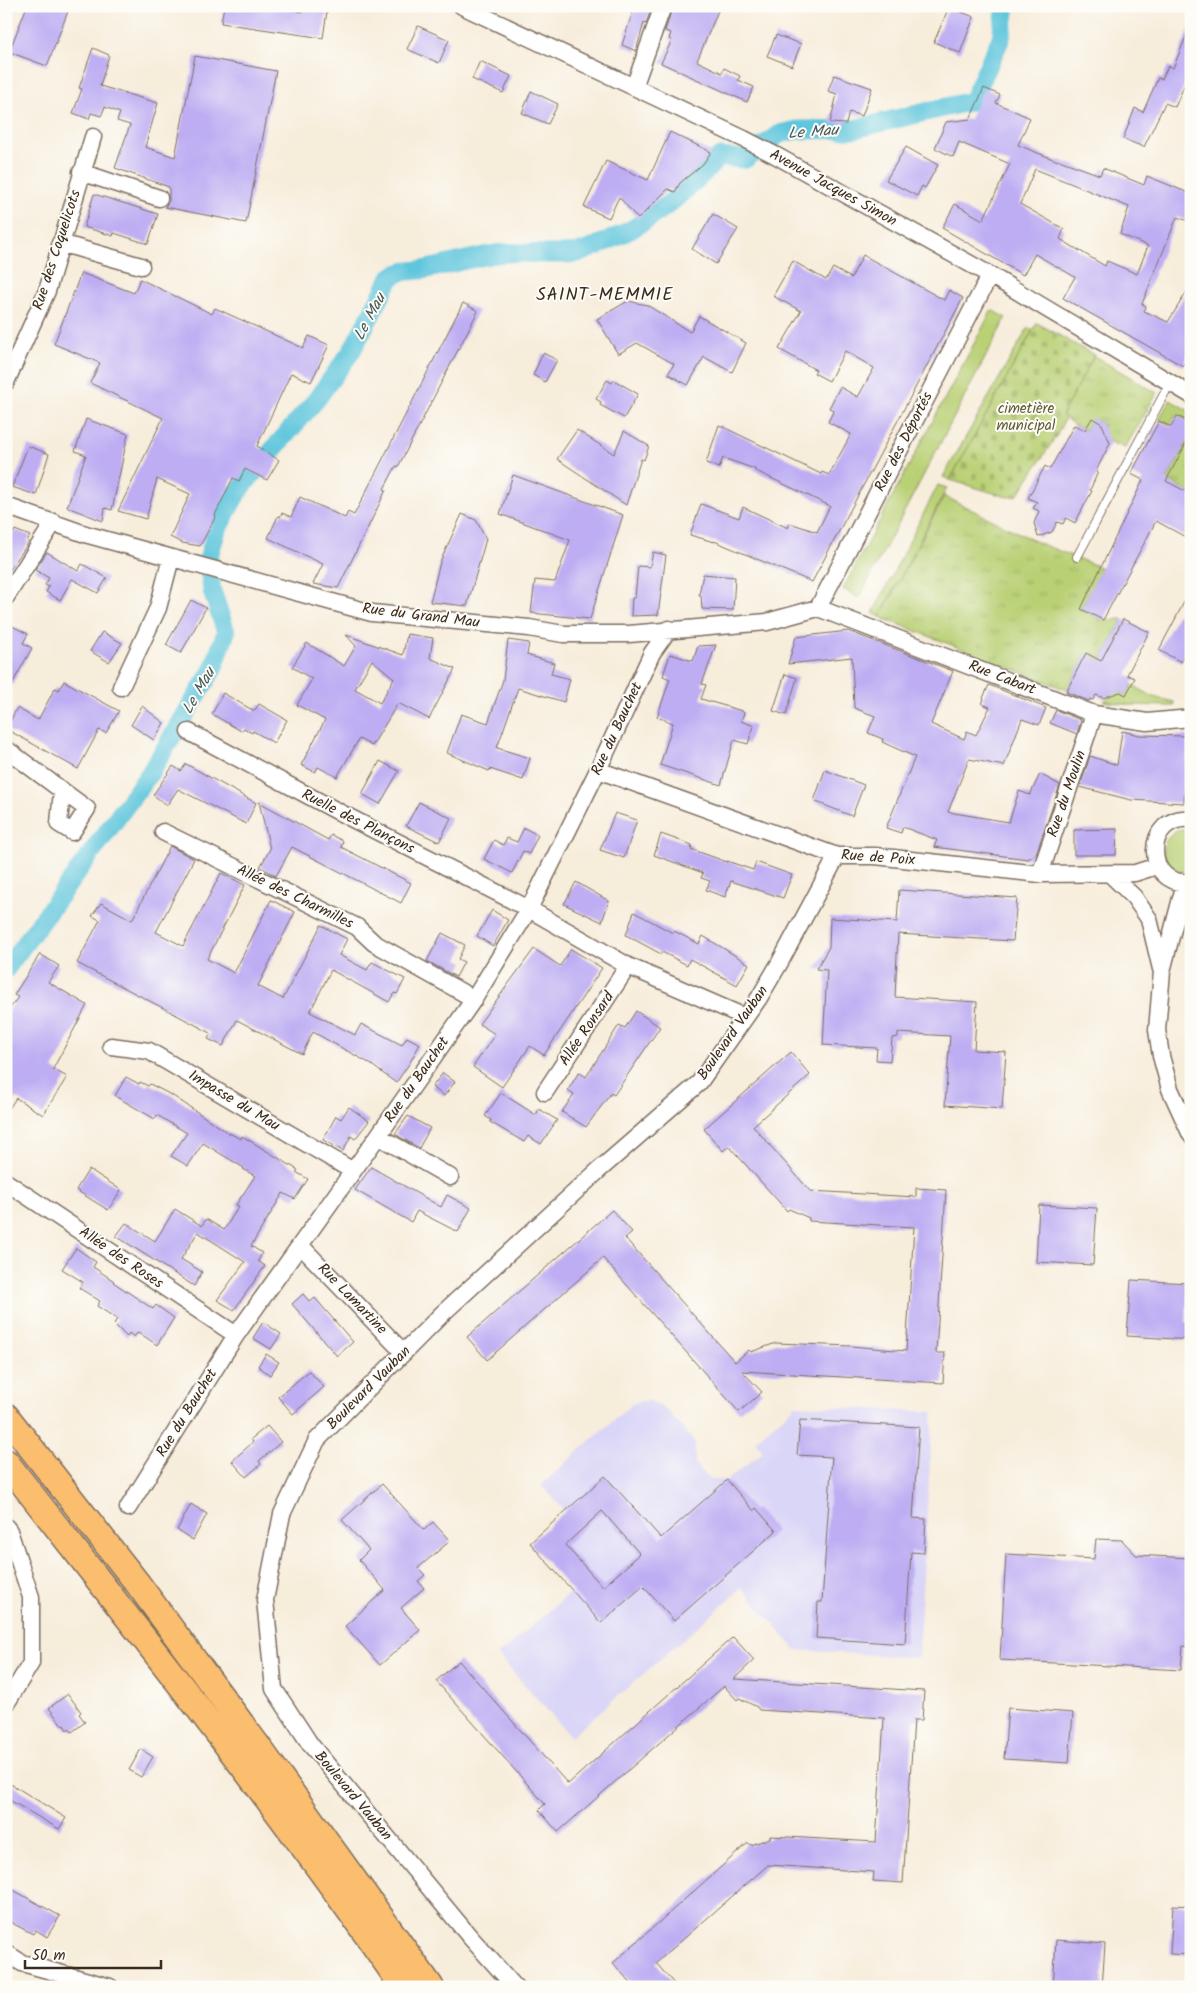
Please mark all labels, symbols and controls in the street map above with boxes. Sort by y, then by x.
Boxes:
water label: Le Mau [787,118,841,146]
street label: Avenue Jacques Simon [765,143,901,233]
street label: Rue des Coquelicots [26,186,88,313]
district label: SAINT-MEMMIE [536,281,674,310]
water label: Le Mau [347,287,394,345]
street label: Rue des Déportés [868,387,940,496]
park label: cimetière municipal [997,397,1056,438]
street label: Rue du Grand Mau [361,597,481,635]
street label: Rue Cabart [965,654,1039,702]
water label: Le Mau [176,661,224,719]
street label: Rue du Bauchet [585,678,649,780]
street label: Rue du Moulin [1041,747,1093,841]
street label: Ruelle des Plançons [297,783,419,861]
street label: Rue de Poix [840,843,916,873]
street label: Allée des Charmilles [232,858,358,936]
street label: Boulevard Vauban [691,981,775,1085]
street label: Allée Ronsard [553,987,621,1071]
street label: Rue du Bauchet [378,1032,456,1128]
street label: Impasse du Mau [184,1064,284,1138]
street label: Allée des Roses [74,1221,169,1296]
street label: Rue Lamartine [311,1258,393,1341]
street label: Boulevard Vauban [321,1340,417,1436]
street label: Rue du Bauchet [150,1364,224,1462]
street label: Boulevard Vauban [308,1746,398,1846]
scale bar [25,1938,161,1970]
text: 50 m [32,1944,66,1968]

